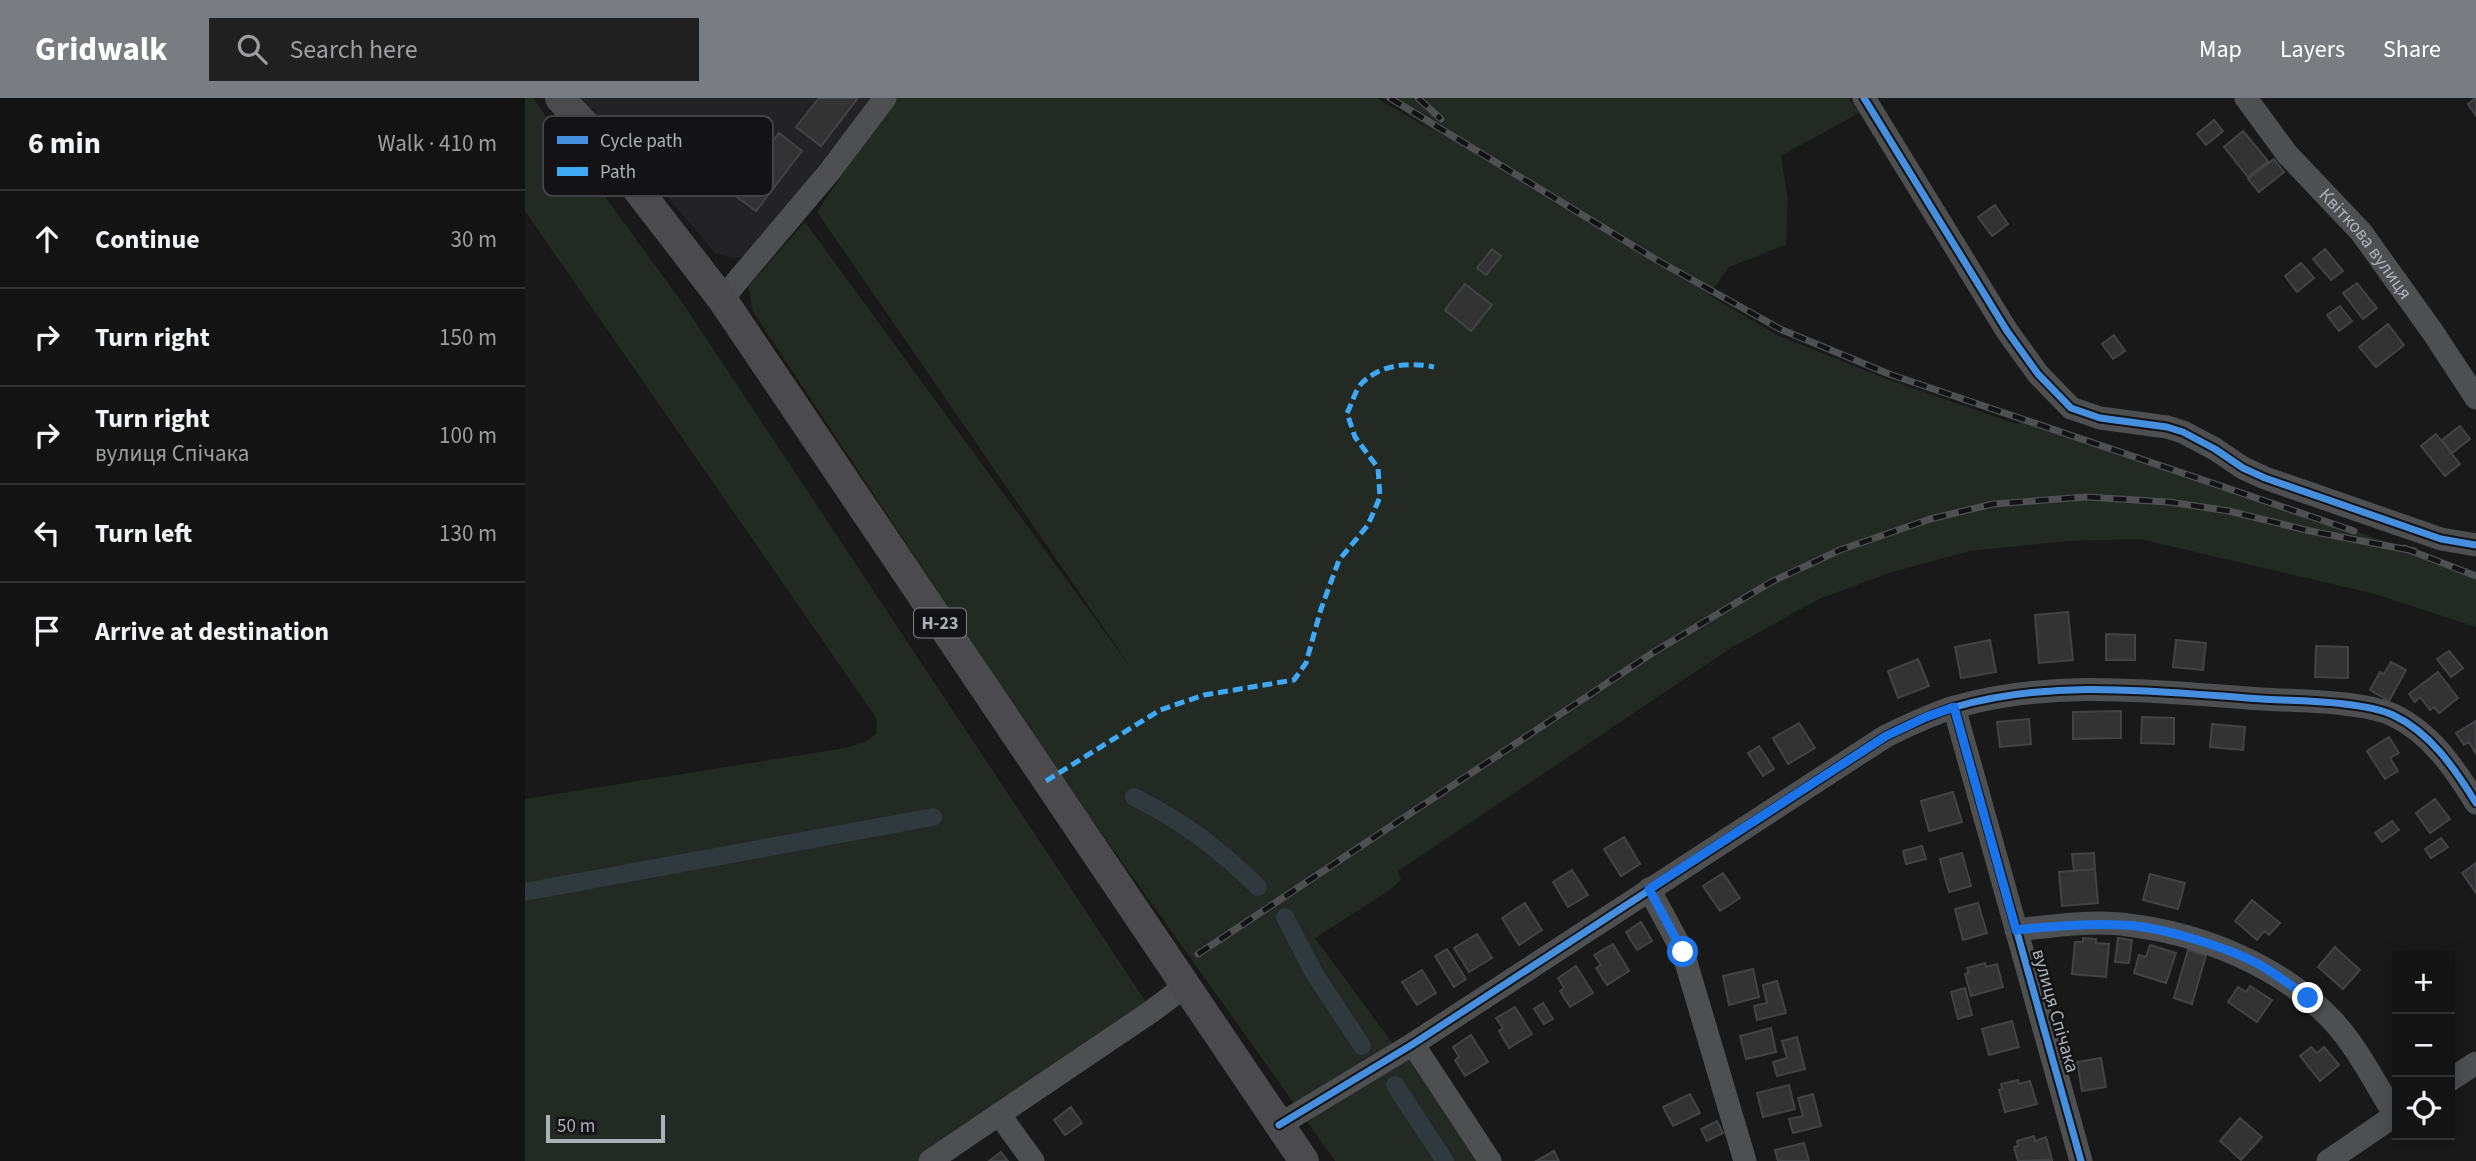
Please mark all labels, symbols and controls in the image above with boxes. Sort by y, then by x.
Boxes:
search box [209,18,699,81]
text: Gridwalk [35,26,167,73]
icon: search [233,30,271,68]
text: Search here [289,31,418,68]
text: Map [2199,32,2242,67]
text: Layers [2280,32,2345,67]
text: Share [2383,32,2441,67]
legend [543,116,773,196]
text: 6 min [28,122,101,165]
text: Walk · 410 m [378,127,497,160]
text: Cycle path [600,128,682,155]
text: Path [600,159,636,186]
street label: Квіткова вулиця [2313,182,2419,305]
icon: ahead [28,220,66,258]
text: Continue [95,221,200,258]
text: 30 m [450,223,497,256]
icon: right [28,318,66,356]
text: Turn right [95,319,210,356]
text: 150 m [439,321,497,354]
text: Turn right [95,400,210,437]
icon: right [28,416,66,454]
text: 100 m [439,419,497,452]
text: вулиця Спічака [95,437,249,470]
icon: left [28,514,66,552]
text: Turn left [95,515,192,552]
text: 130 m [439,517,497,550]
road number: Н-23 [914,608,966,638]
icon: arrive [28,612,66,650]
text: Arrive at destination [95,613,329,650]
route start [1667,936,1698,967]
street label: вулиця Спічака [2024,946,2086,1076]
map controls [2392,951,2455,1140]
button: + [2392,951,2455,1014]
route end [2292,982,2323,1013]
button: − [2392,1014,2455,1077]
button: locate [2392,1077,2455,1140]
scale bar [546,1112,665,1144]
text: 50 m [557,1113,595,1140]

